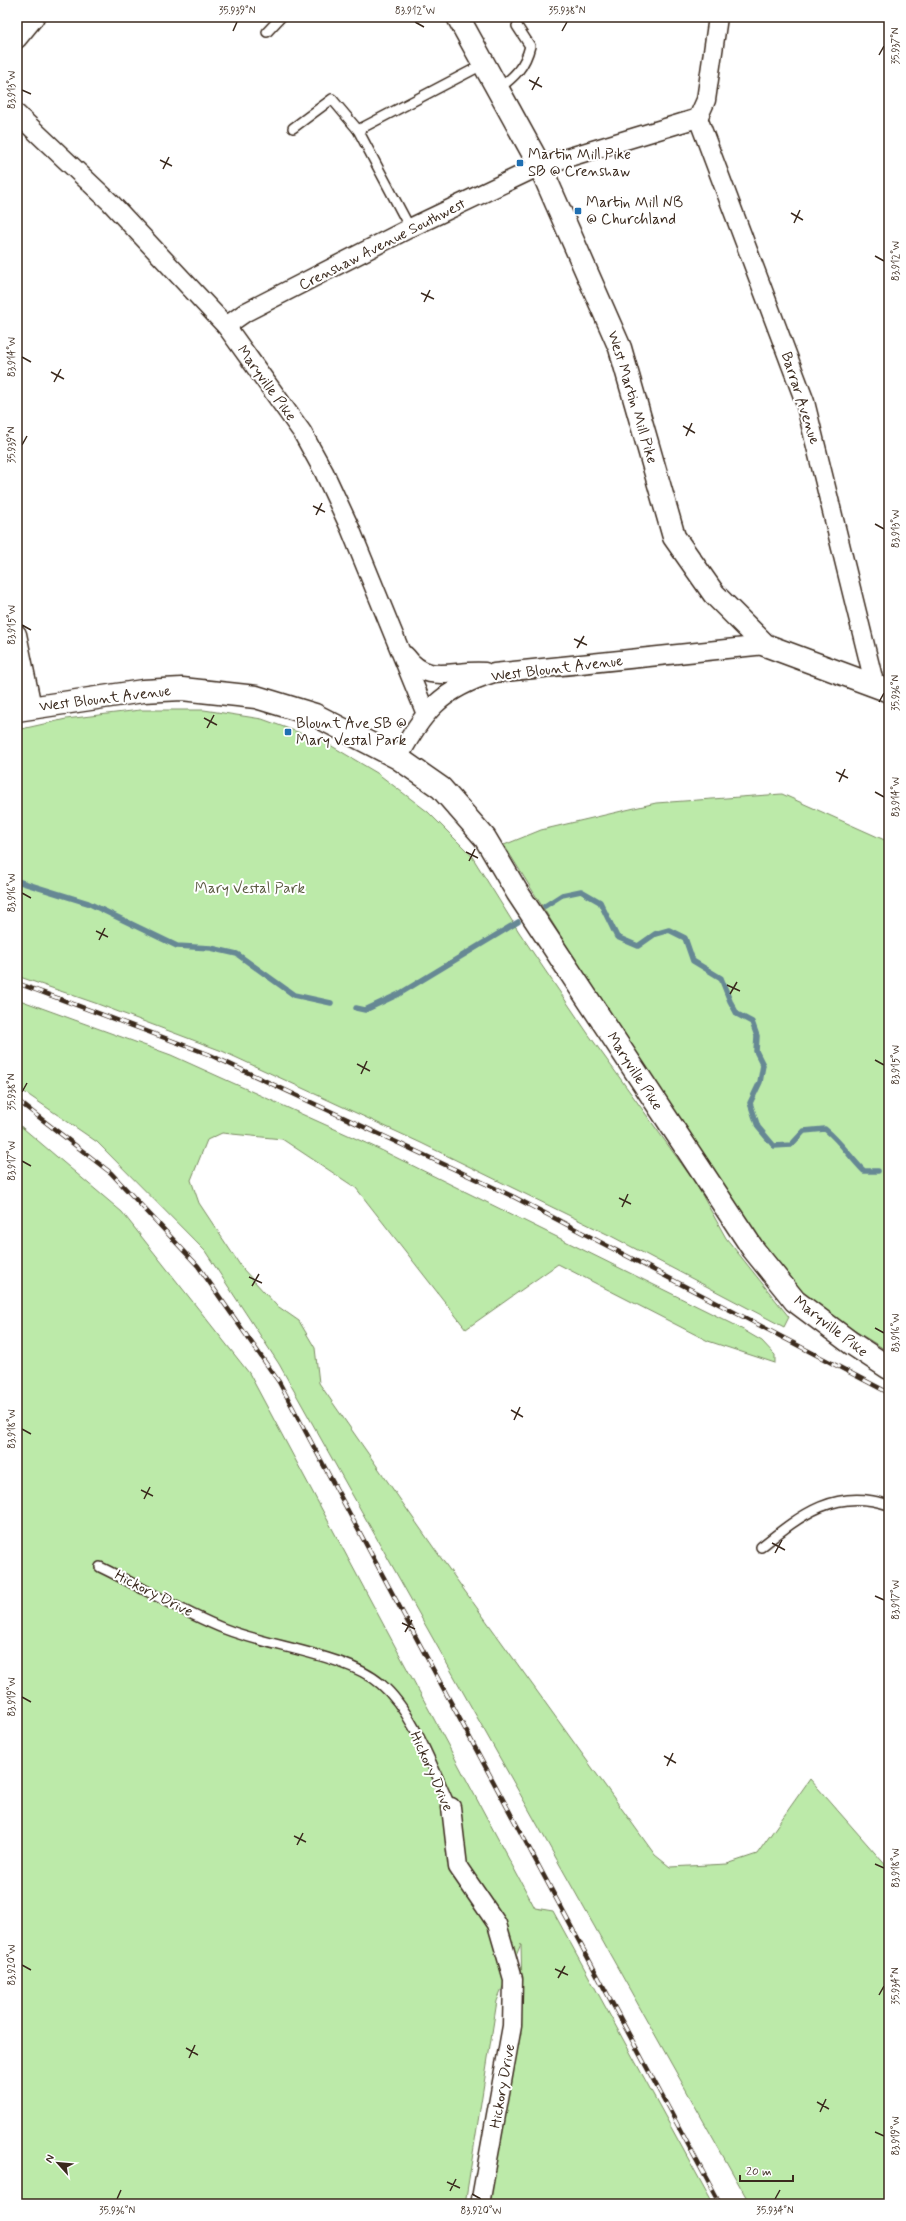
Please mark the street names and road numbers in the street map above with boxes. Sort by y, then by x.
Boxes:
street label: Crenshaw Avenue Southwest [296,194,470,296]
street label: West Martin Mill Pike [602,328,662,466]
street label: Maryville Pike [232,342,301,426]
street label: Barrar Avenue [776,349,824,447]
street label: West Blount Avenue [490,651,624,687]
street label: West Blount Avenue [38,681,172,717]
street label: Maryville Pike [601,1029,667,1115]
street label: Maryville Pike [789,1291,872,1362]
street label: Hickory Drive [111,1566,196,1622]
street label: Hickory Drive [405,1728,458,1815]
street label: Hickory Drive [486,2042,520,2130]

